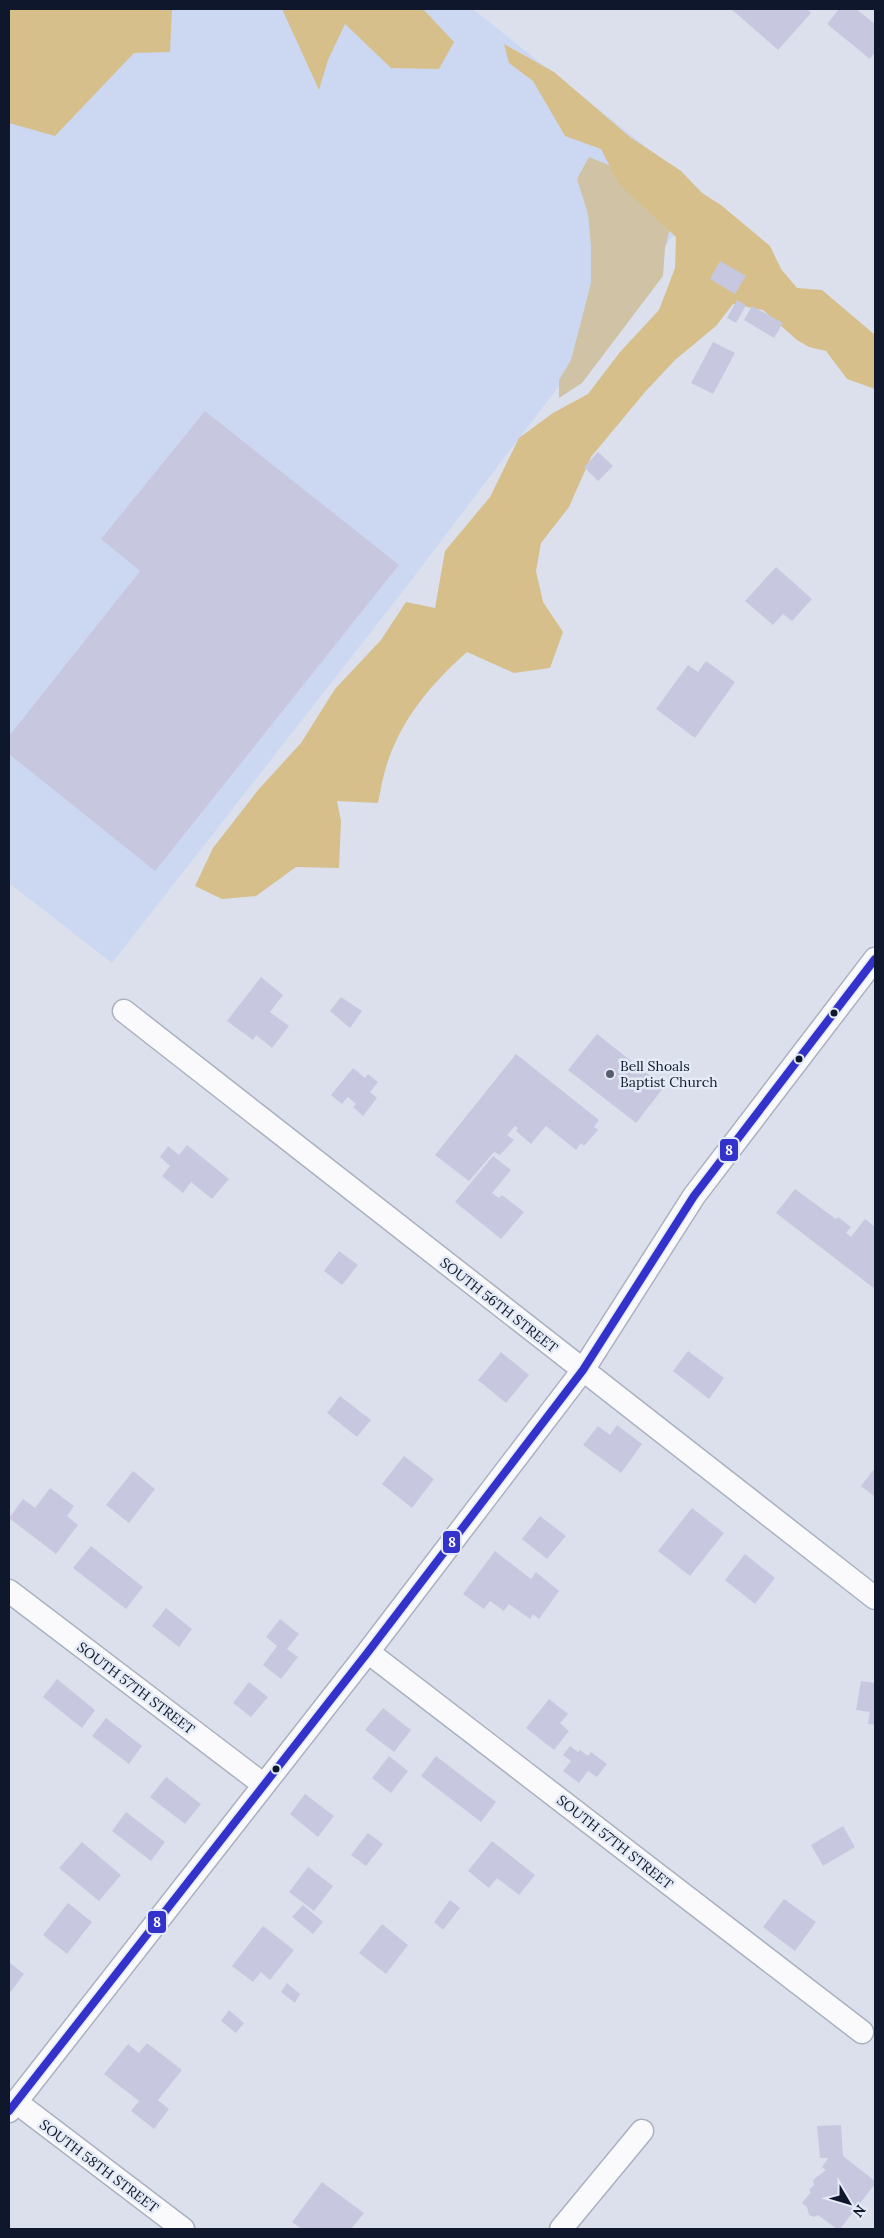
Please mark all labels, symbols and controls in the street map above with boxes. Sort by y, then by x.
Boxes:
unlabelled marker [829,1008,839,1018]
unlabelled marker [794,1054,804,1064]
place label: Bell Shoals Baptist Church [620,1057,718,1091]
marker: Bell Shoals Baptist Church [604,1068,616,1080]
line badge: 8 [719,1138,739,1162]
text: 8 [725,1141,733,1159]
street label: SOUTH 56TH STREET [437,1253,561,1357]
line badge: 8 [442,1530,461,1554]
text: 8 [448,1533,456,1551]
street label: SOUTH 57TH STREET [74,1638,198,1738]
unlabelled marker [271,1764,281,1774]
street label: SOUTH 57TH STREET [553,1791,677,1893]
line badge: 8 [147,1910,167,1934]
text: 8 [153,1913,161,1931]
street label: SOUTH 58TH STREET [36,2115,162,2217]
north arrow [824,2178,874,2228]
text: N [849,2201,870,2221]

